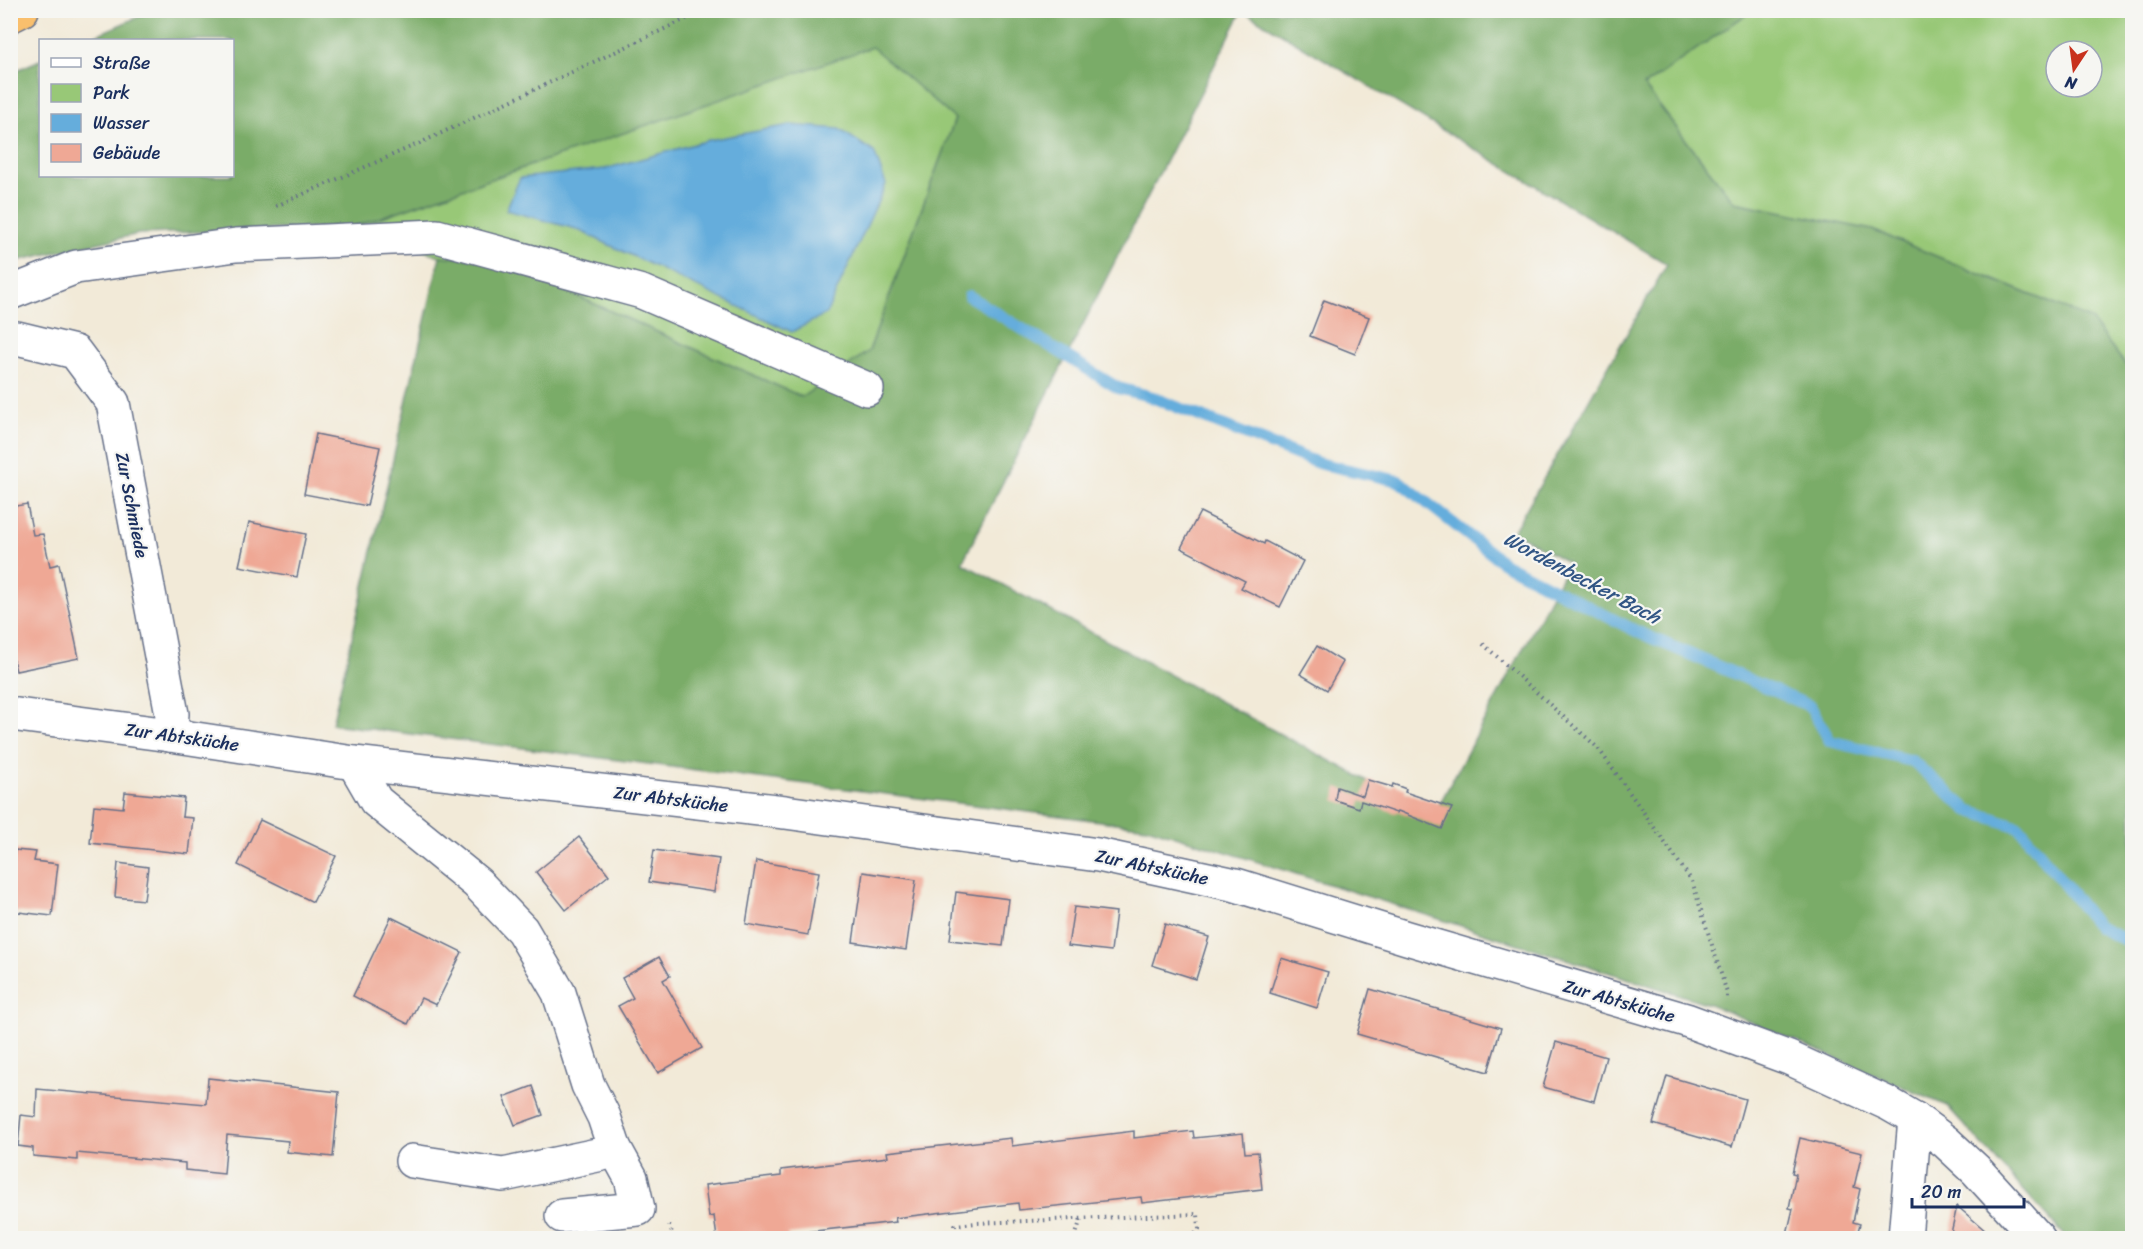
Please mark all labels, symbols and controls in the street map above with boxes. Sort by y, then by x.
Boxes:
legend [39,39,234,177]
north arrow [2044,39,2104,99]
text: Straße [93,47,150,79]
text: N [2061,68,2080,99]
text: Park [93,77,130,109]
text: Wasser [93,107,151,139]
text: Gebäude [93,137,161,169]
street label: Zur Schmiede [106,449,158,561]
water label: Wordenbecker Bach [1497,522,1668,635]
street label: Zur Abtsküche [123,713,241,761]
street label: Zur Abtsküche [612,776,730,822]
street label: Zur Abtsküche [1092,839,1212,895]
street label: Zur Abtsküche [1559,970,1679,1032]
scale bar [1912,1171,2024,1209]
text: 20 m [1921,1176,1961,1208]

